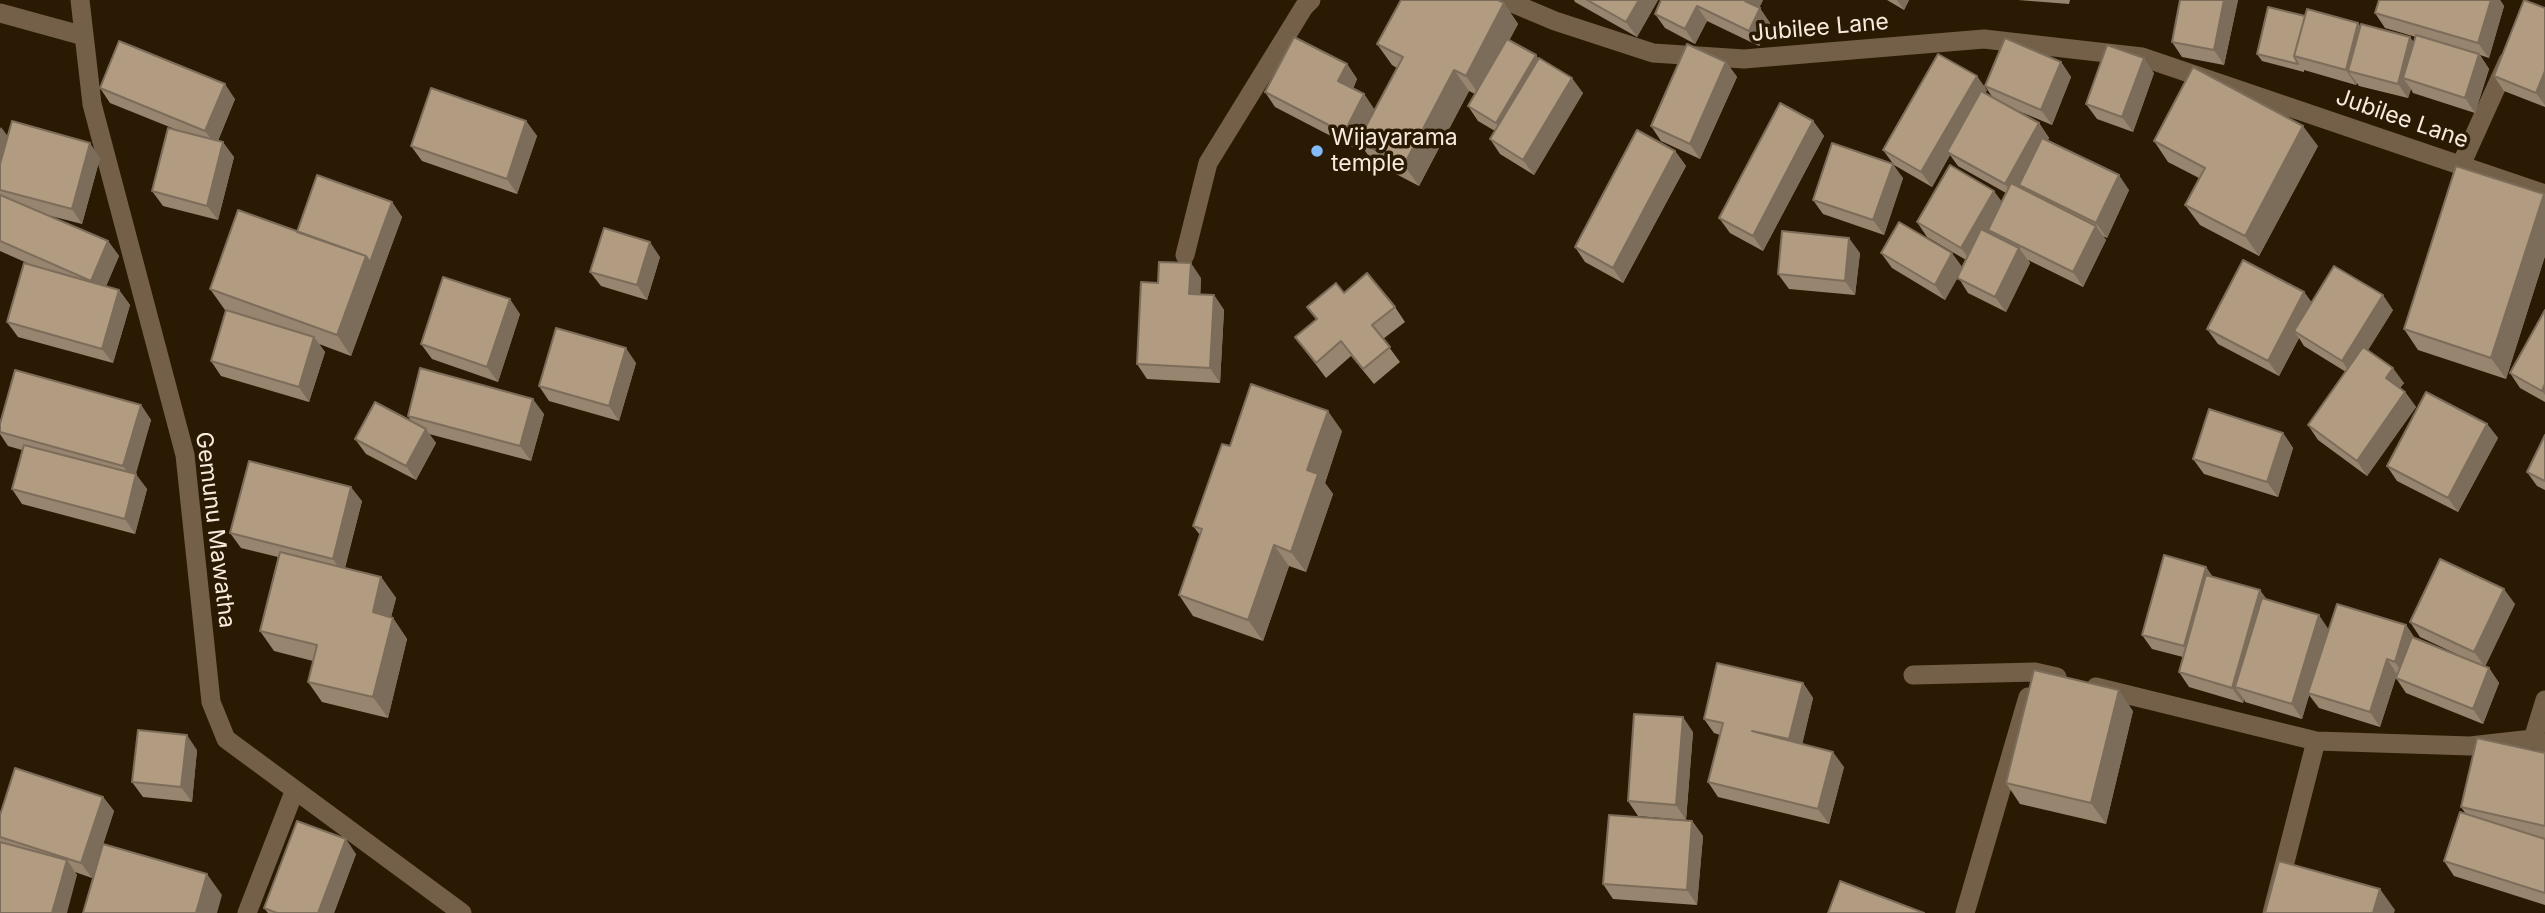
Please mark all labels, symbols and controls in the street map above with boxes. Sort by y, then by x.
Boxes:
street label: Jubilee Lane [1750,8,1890,48]
street label: Jubilee Lane [2332,83,2472,155]
place label: Wijayarama temple [1331,124,1458,178]
marker: Wijayarama temple [1309,143,1325,159]
street label: Gemunu Mawatha [189,430,241,630]

